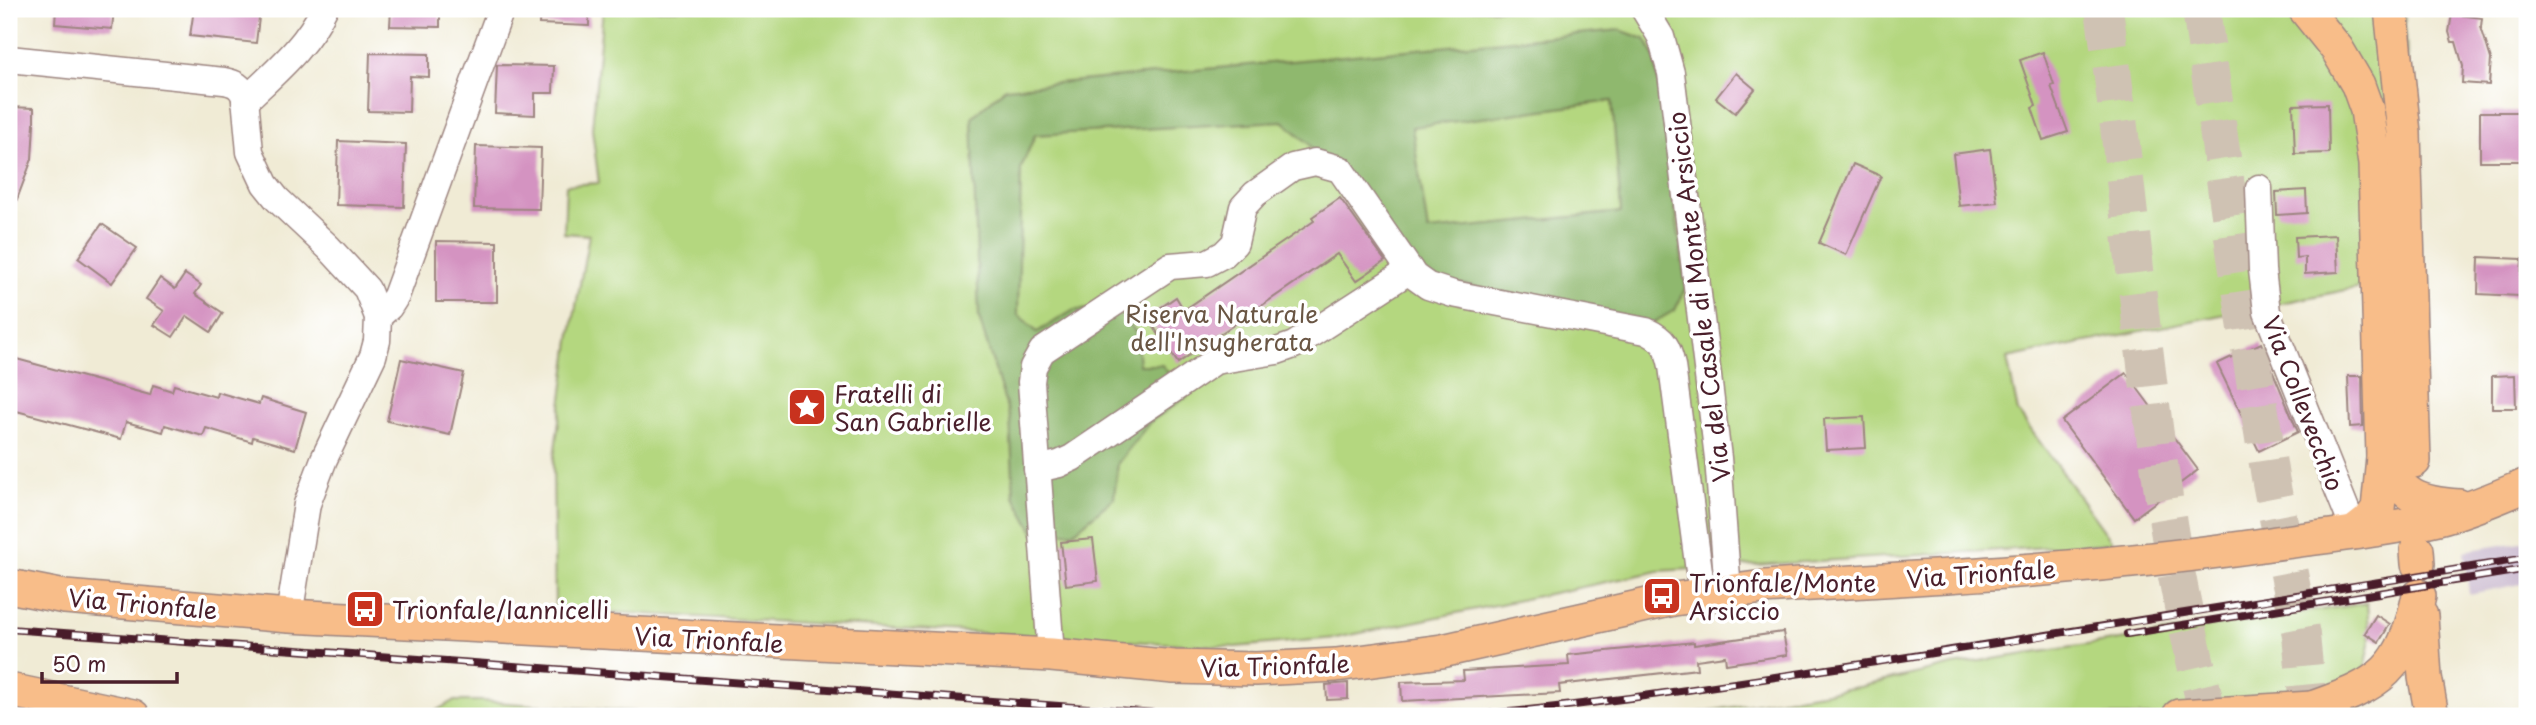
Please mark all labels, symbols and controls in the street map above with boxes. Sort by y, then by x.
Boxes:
street label: Via del Casale di Monte Arsiccio [1657,110,1739,484]
park label: Riserva Naturale dell'Insugherata [1125,295,1319,359]
street label: Via Collevecchio [2254,310,2354,496]
place label: Fratelli di San Gabrielle [834,375,992,439]
place icon: Fratelli di San Gabrielle [786,386,828,428]
street label: Via Trionfale [1905,550,2057,596]
place label: Trionfale/Monte Arsiccio [1689,564,1876,628]
bus stop icon: Trionfale/Monte Arsiccio [1641,575,1683,617]
street label: Via Trionfale [67,579,219,627]
bus stop icon: Trionfale/Iannicelli [344,588,386,630]
place label: Trionfale/Iannicelli [392,591,609,627]
street label: Via Trionfale [633,617,785,661]
scale bar [42,641,177,685]
street label: Via Trionfale [1200,644,1350,686]
text: 50 m [52,647,106,679]

